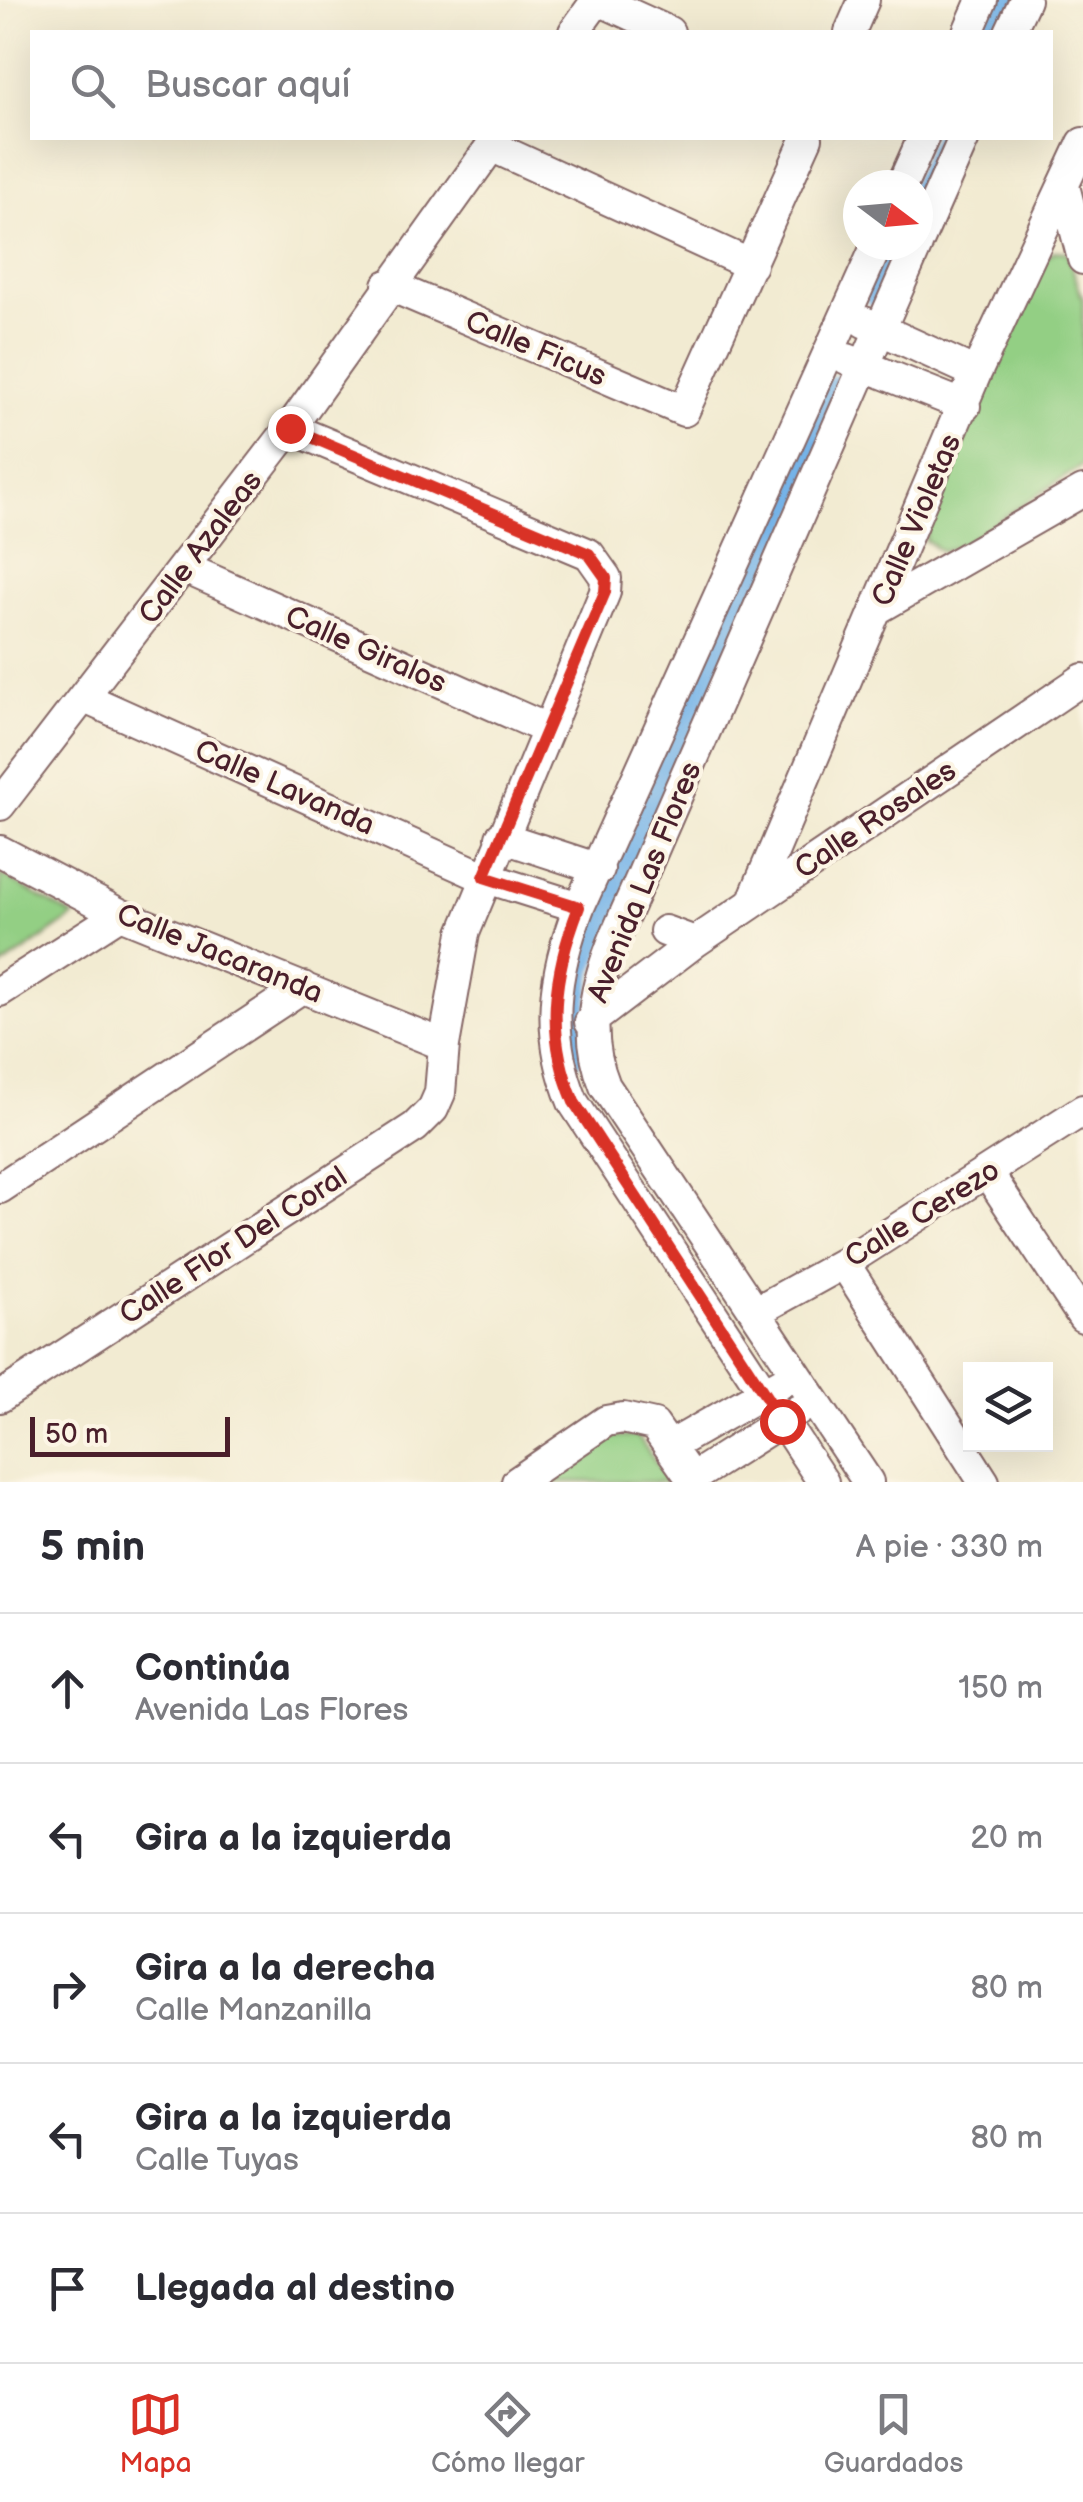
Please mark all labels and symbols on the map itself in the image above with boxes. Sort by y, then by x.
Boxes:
north arrow [843,170,933,260]
street label: Calle Ficus [460,303,612,395]
route end [268,406,314,452]
street label: Calle Violetas [865,429,969,612]
street label: Calle Azaleas [131,464,270,631]
street label: Calle Giralos [279,598,452,701]
street label: Calle Lavanda [189,732,380,844]
street label: Calle Rosales [788,753,963,887]
street label: Avenida Las Flores [580,757,710,1008]
street label: Calle Jacaranda [111,896,328,1012]
street label: Calle Cerezo [839,1152,1006,1276]
street label: Calle Flor Del Coral [113,1159,354,1333]
route start [760,1399,806,1445]
scale bar [30,1412,230,1456]

